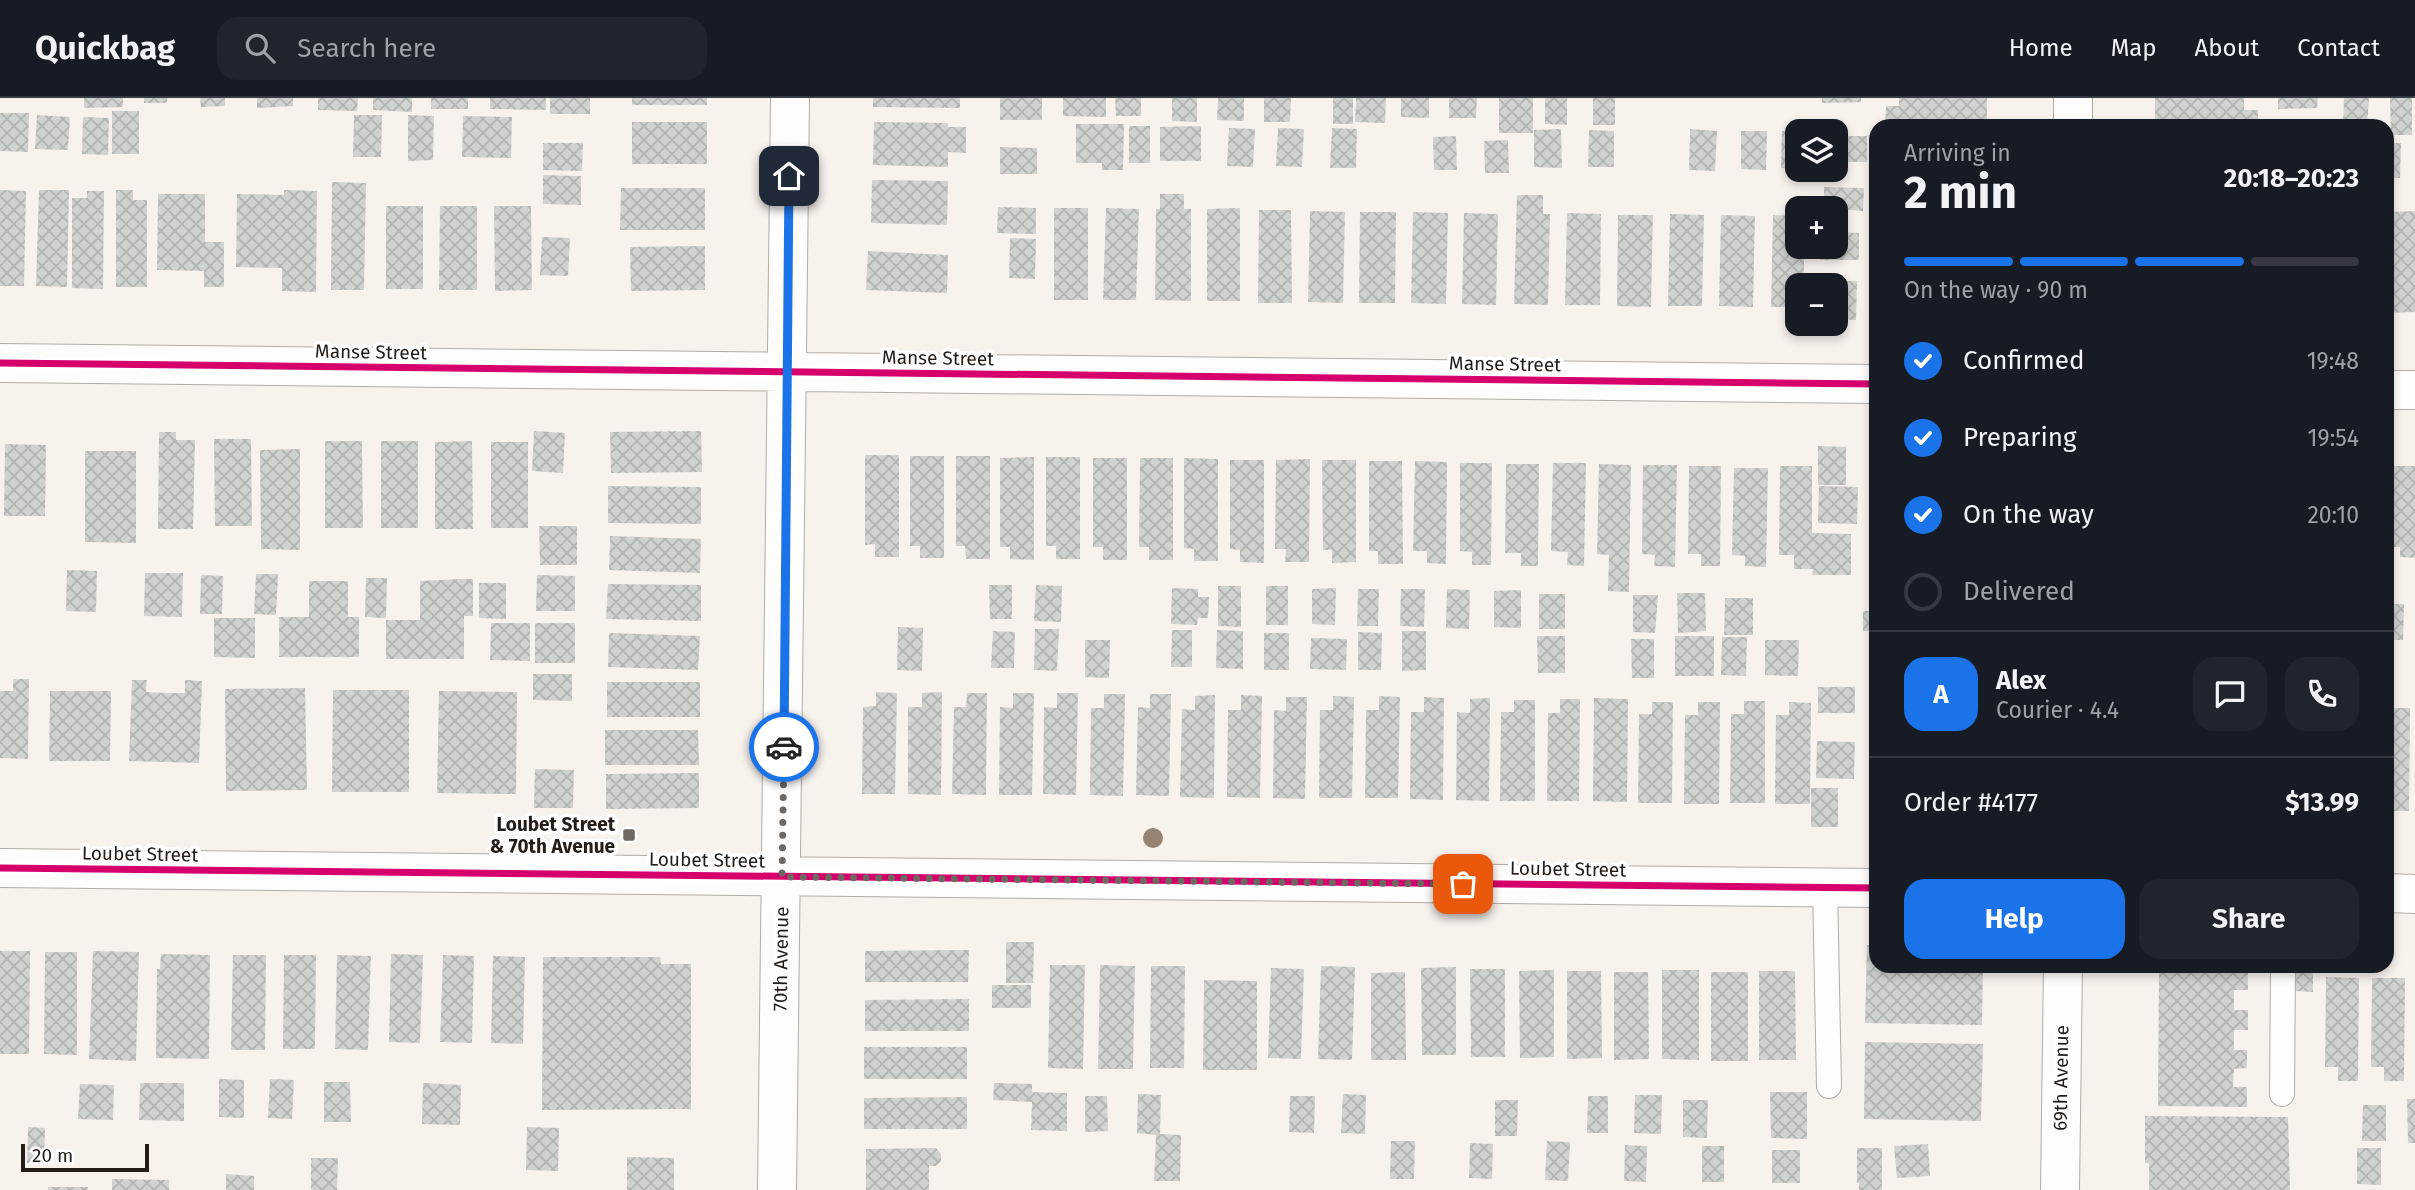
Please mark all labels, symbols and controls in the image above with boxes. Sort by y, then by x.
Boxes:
search box [217,17,707,80]
text: Quickbag [35,28,175,68]
icon: search [241,29,279,67]
text: Search here [297,33,436,64]
text: Home [2009,34,2073,62]
text: Map [2111,34,2157,62]
text: About [2195,34,2259,62]
text: Contact [2297,34,2380,62]
map controls [1785,119,1848,336]
button: layers [1785,119,1848,182]
text: Arriving in [1904,139,2011,167]
pin [759,146,819,206]
icon: home [770,157,808,195]
text: 20:18–20:23 [2224,163,2359,194]
text: 2 min [1904,165,2017,220]
button: + [1785,196,1848,259]
button: − [1785,273,1848,336]
text: On the way · 90 m [1904,276,2088,304]
street label: Manse Street [315,340,427,364]
icon: check [1904,342,1942,380]
text: Confirmed [1963,345,2084,376]
street label: Manse Street [882,346,994,370]
text: 19:48 [2307,347,2359,375]
street label: Manse Street [1449,352,1561,376]
icon: check [1904,419,1942,457]
text: Preparing [1963,422,2076,453]
text: 19:54 [2308,424,2359,452]
icon: check [1904,496,1942,534]
text: On the way [1963,499,2094,530]
text: 20:10 [2307,501,2359,529]
text: Delivered [1963,576,2075,607]
button: chat [2193,657,2267,731]
button: phone [2285,657,2359,731]
text: Alex [1996,665,2046,696]
text: A [1933,679,1949,710]
text: Courier · 4.4 [1996,696,2119,724]
courier [749,712,819,782]
icon: car [765,728,803,766]
text: Order #4177 [1904,787,2038,818]
text: $13.99 [2285,787,2359,818]
place label: Loubet Street & 70th Avenue [490,813,616,858]
marker: Loubet Street & 70th Avenue [621,827,637,843]
street label: Loubet Street [82,841,198,867]
street label: Loubet Street [649,847,765,873]
pin [1433,854,1493,914]
street label: Loubet Street [1510,856,1626,882]
icon: bag [1444,865,1482,903]
button: Help [1904,879,2125,959]
button: Share [2139,879,2359,959]
street label: 70th Avenue [769,906,793,1012]
street label: 69th Avenue [2049,1025,2073,1131]
scale bar [21,1141,149,1173]
text: 20 m [32,1144,73,1167]

